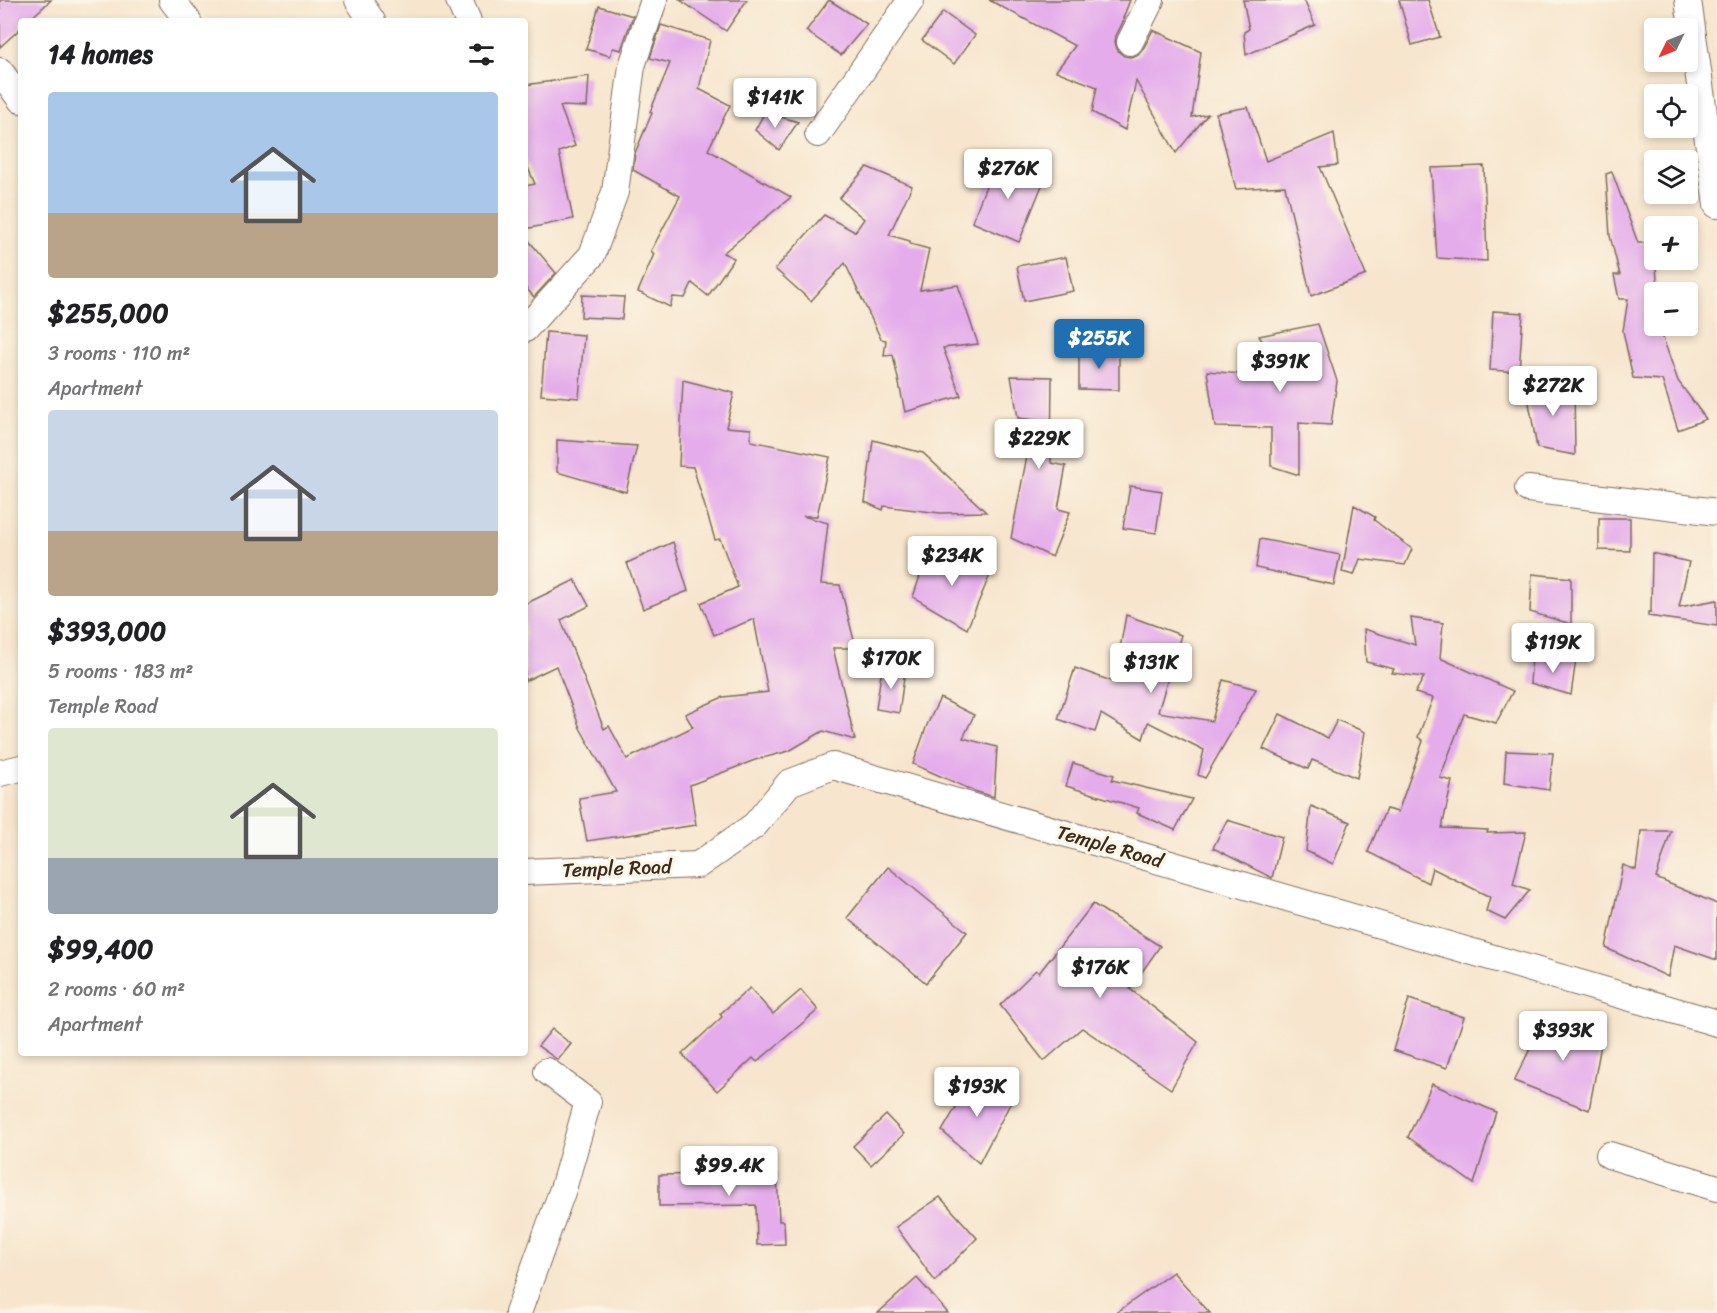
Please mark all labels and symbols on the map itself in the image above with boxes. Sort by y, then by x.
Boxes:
north arrow [1644,18,1698,72]
pin: $141K [733,78,817,129]
pin: $276K [966,149,1050,200]
pin: $255K [1057,319,1141,370]
pin: $391K [1238,342,1322,393]
pin: $272K [1511,366,1595,417]
pin: $229K [997,419,1081,470]
pin: $234K [910,536,994,587]
pin: $119K [1511,623,1595,674]
pin: $170K [849,639,933,690]
pin: $131K [1109,643,1193,694]
street label: Temple Road [1052,815,1169,879]
street label: Temple Road [562,849,674,888]
pin: $176K [1058,948,1142,999]
pin: $393K [1521,1011,1605,1062]
pin: $193K [935,1067,1019,1118]
pin: $99.4K [680,1146,778,1197]

